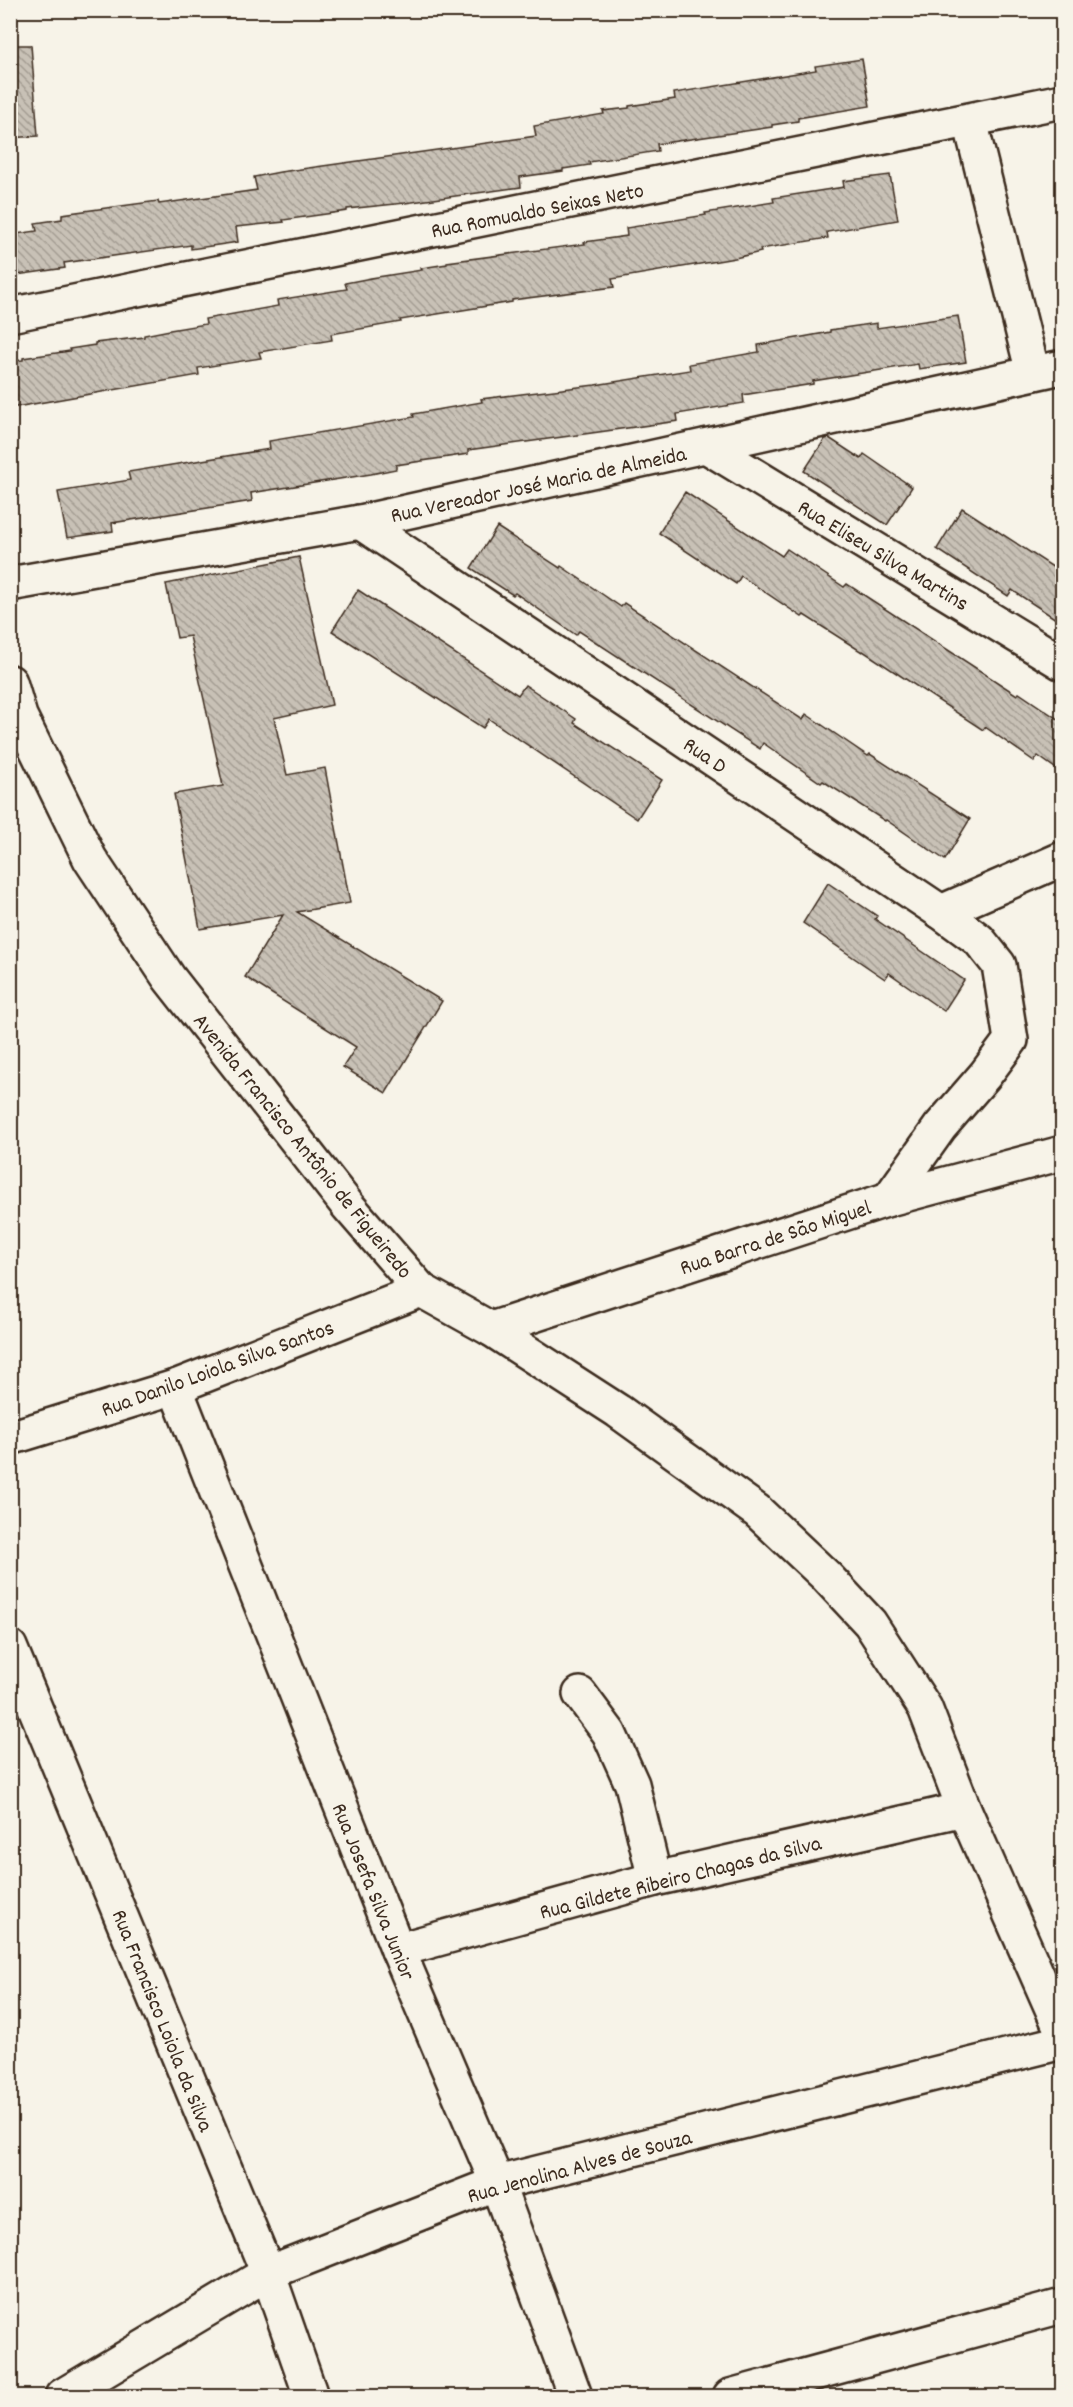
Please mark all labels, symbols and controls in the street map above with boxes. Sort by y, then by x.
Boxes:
street label: Rua Romualdo Seixas Neto [429,177,647,248]
street label: Rua Vereador José Maria de Almeida [388,440,690,533]
street label: Rua Eliseu Silva Martins [791,494,974,620]
street label: Rua D [676,731,732,783]
street label: Avenida Francisco Antônio de Figueiredo [184,1008,418,1287]
street label: Rua Barra de São Miguel [676,1194,876,1285]
street label: Rua Danilo Loiola Silva Santos [98,1314,339,1427]
street label: Rua Josefa Silva Junior [322,1799,422,1986]
street label: Rua Gildete Ribeiro Chagas da Silva [537,1829,826,1929]
street label: Rua Francisco Loiola da Silva [102,1906,220,2138]
street label: Rua Jenolina Alves de Souza [464,2123,696,2213]

